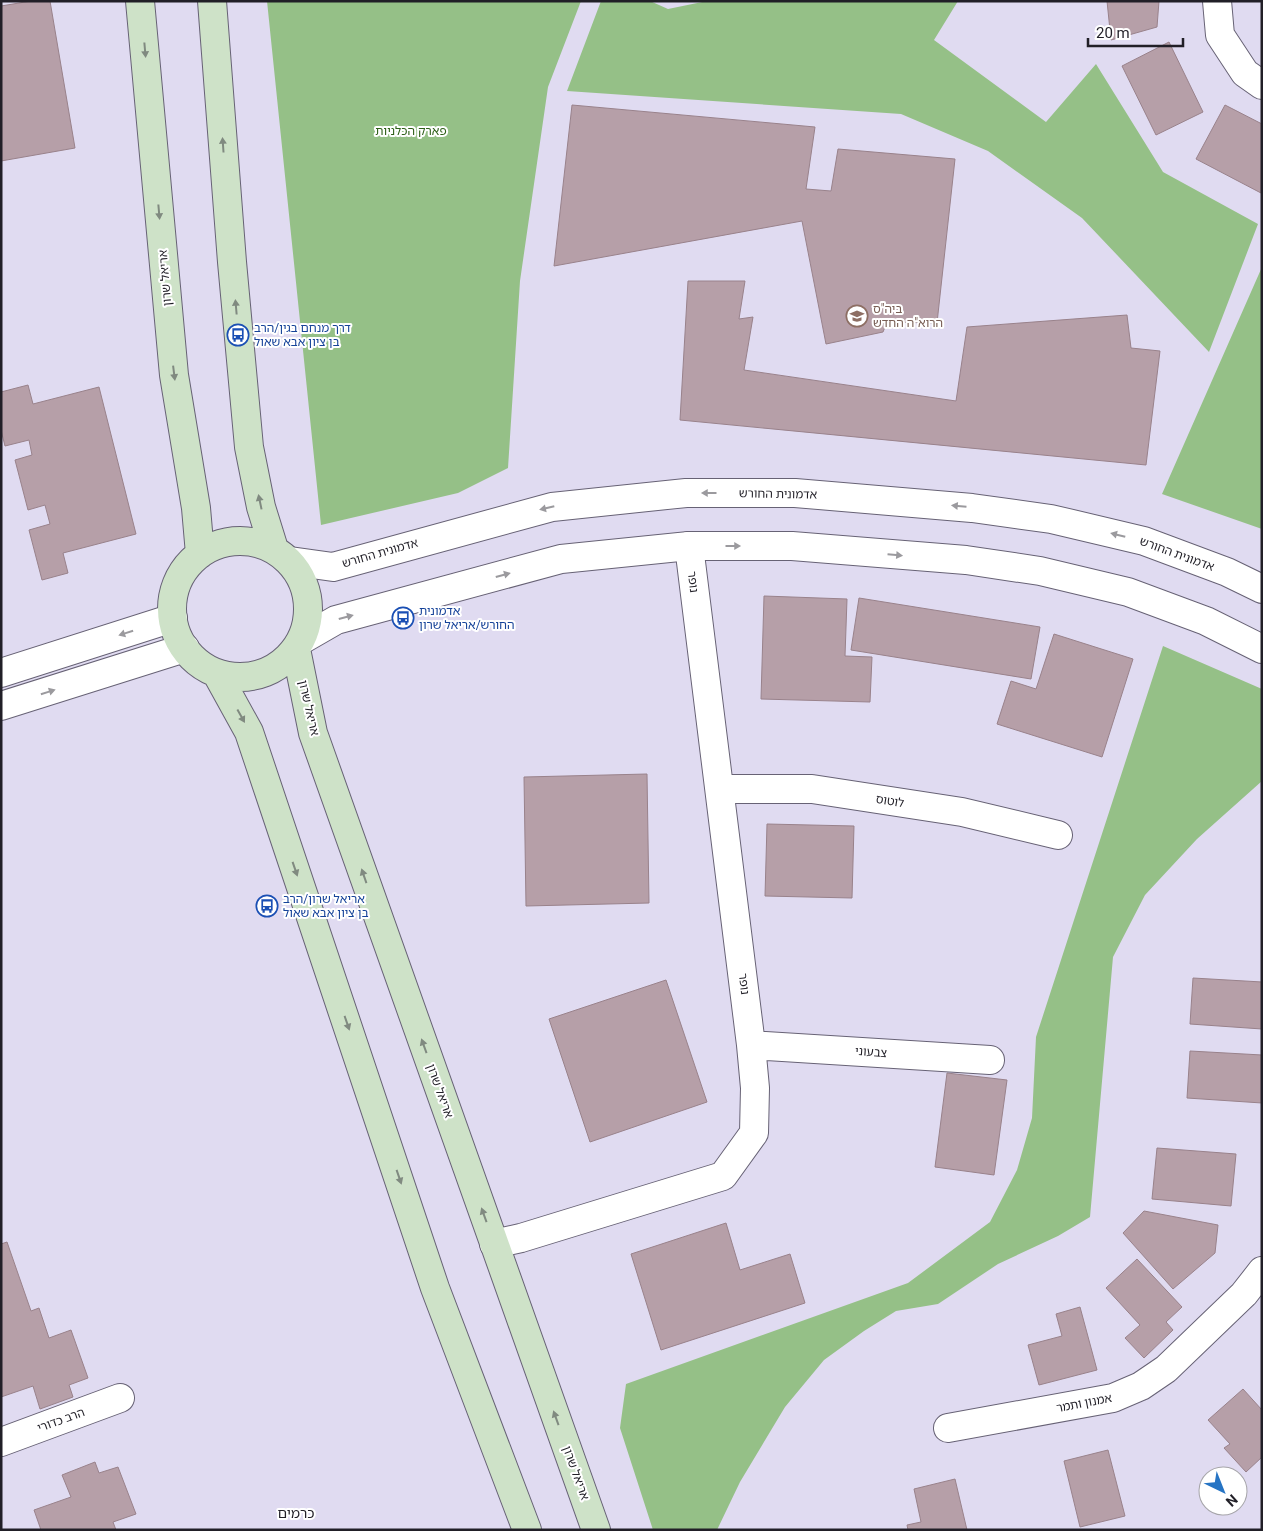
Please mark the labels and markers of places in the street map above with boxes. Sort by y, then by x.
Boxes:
place label: ביה"ס הרוא"ה החדש [873,302,943,330]
school or university icon: ביה"ס הרוא"ה החדש [845,304,869,328]
place label: דרך מנחם בגין/הרב בן ציון אבא שאול [254,321,351,349]
bus stop icon: דרך מנחם בגין/הרב בן ציון אבא שאול [226,323,250,347]
place label: אדמונית החורש/אריאל שרון [419,604,515,632]
bus stop icon: אדמונית החורש/אריאל שרון [391,606,415,630]
place label: אריאל שרון/הרב בן ציון אבא שאול [283,892,369,920]
bus stop icon: אריאל שרון/הרב בן ציון אבא שאול [255,894,279,918]

